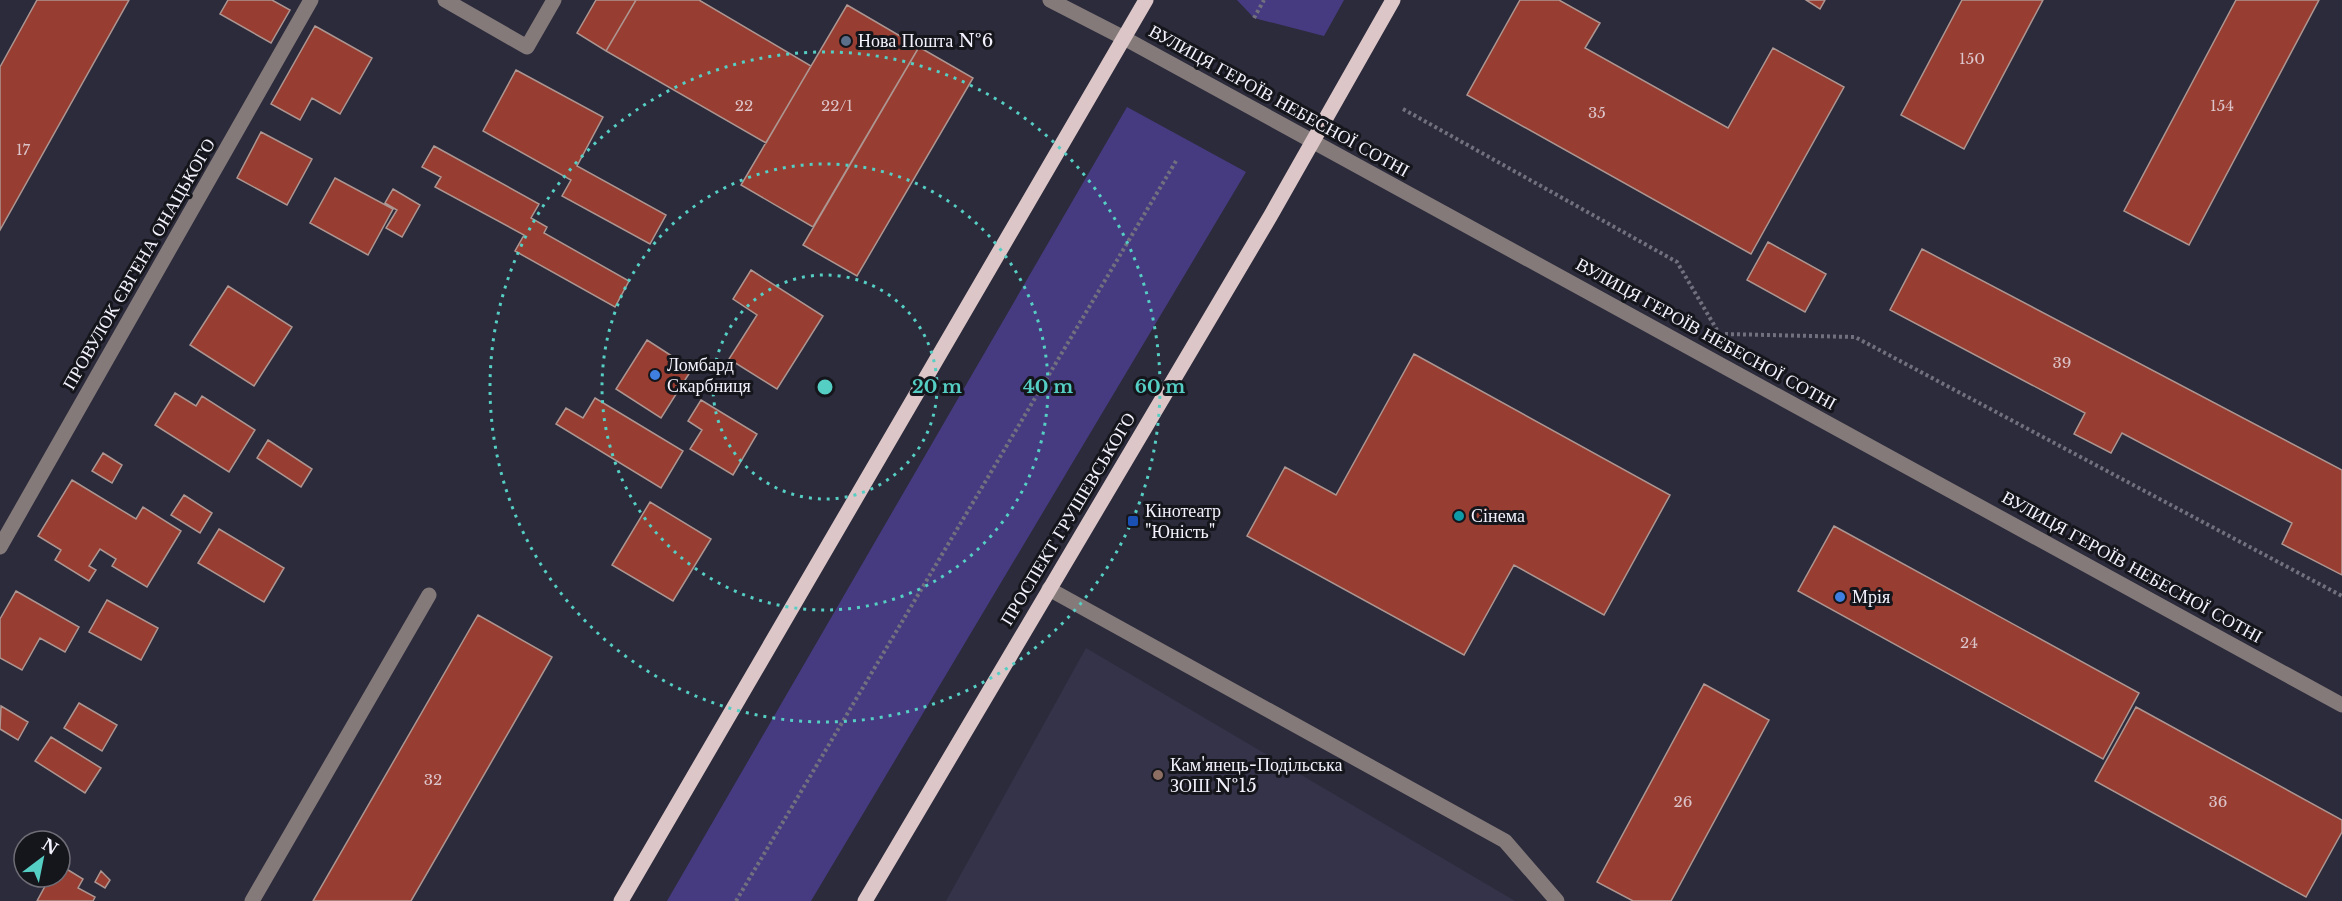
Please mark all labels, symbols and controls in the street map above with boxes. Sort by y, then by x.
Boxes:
street label: ВУЛИЦЯ ГЕРОЇВ НЕБЕСНОЇ СОТНІ [1145,20,1413,182]
place label: Нова Пошта №6 [858,30,993,52]
marker: Нова Пошта №6 [839,34,853,48]
house number: 150 [1959,49,1985,68]
house number: 22 [735,96,753,115]
house number: 22/1 [821,96,853,115]
house number: 154 [2210,96,2234,115]
house number: 35 [1588,103,1606,122]
street label: ПРОВУЛОК ЄВГЕНА ОНАЦЬКОГО [58,135,220,393]
house number: 17 [16,140,31,159]
street label: ВУЛИЦЯ ГЕРОЇВ НЕБЕСНОЇ СОТНІ [1572,253,1840,415]
house number: 39 [2053,353,2071,372]
place label: Ломбард Скарбниця [667,354,751,397]
marker: Ломбард Скарбниця [648,368,662,382]
text: 20 m [912,376,962,398]
text: 40 m [1023,376,1073,398]
text: 60 m [1135,376,1185,398]
centre of rings [815,377,835,397]
street label: ПРОСПЕКТ ГРУШЕВСЬКОГО [996,409,1140,629]
street label: ВУЛИЦЯ ГЕРОЇВ НЕБЕСНОЇ СОТНІ [1998,486,2266,648]
place label: Кінотеатр "Юність" [1145,500,1221,543]
place label: Сінема [1471,505,1525,527]
marker: Сінема [1452,509,1466,523]
marker: Кінотеатр "Юність" [1126,514,1140,528]
place label: Мрія [1852,586,1890,608]
marker: Мрія [1833,590,1847,604]
house number: 24 [1960,633,1978,652]
place label: Кам'янець-Подільська ЗОШ №15 [1170,754,1343,797]
marker: Кам'янець-Подільська ЗОШ №15 [1151,768,1165,782]
house number: 32 [424,770,442,789]
house number: 26 [1674,792,1692,811]
house number: 36 [2209,792,2227,811]
north arrow [12,829,72,889]
text: N [38,834,62,859]

